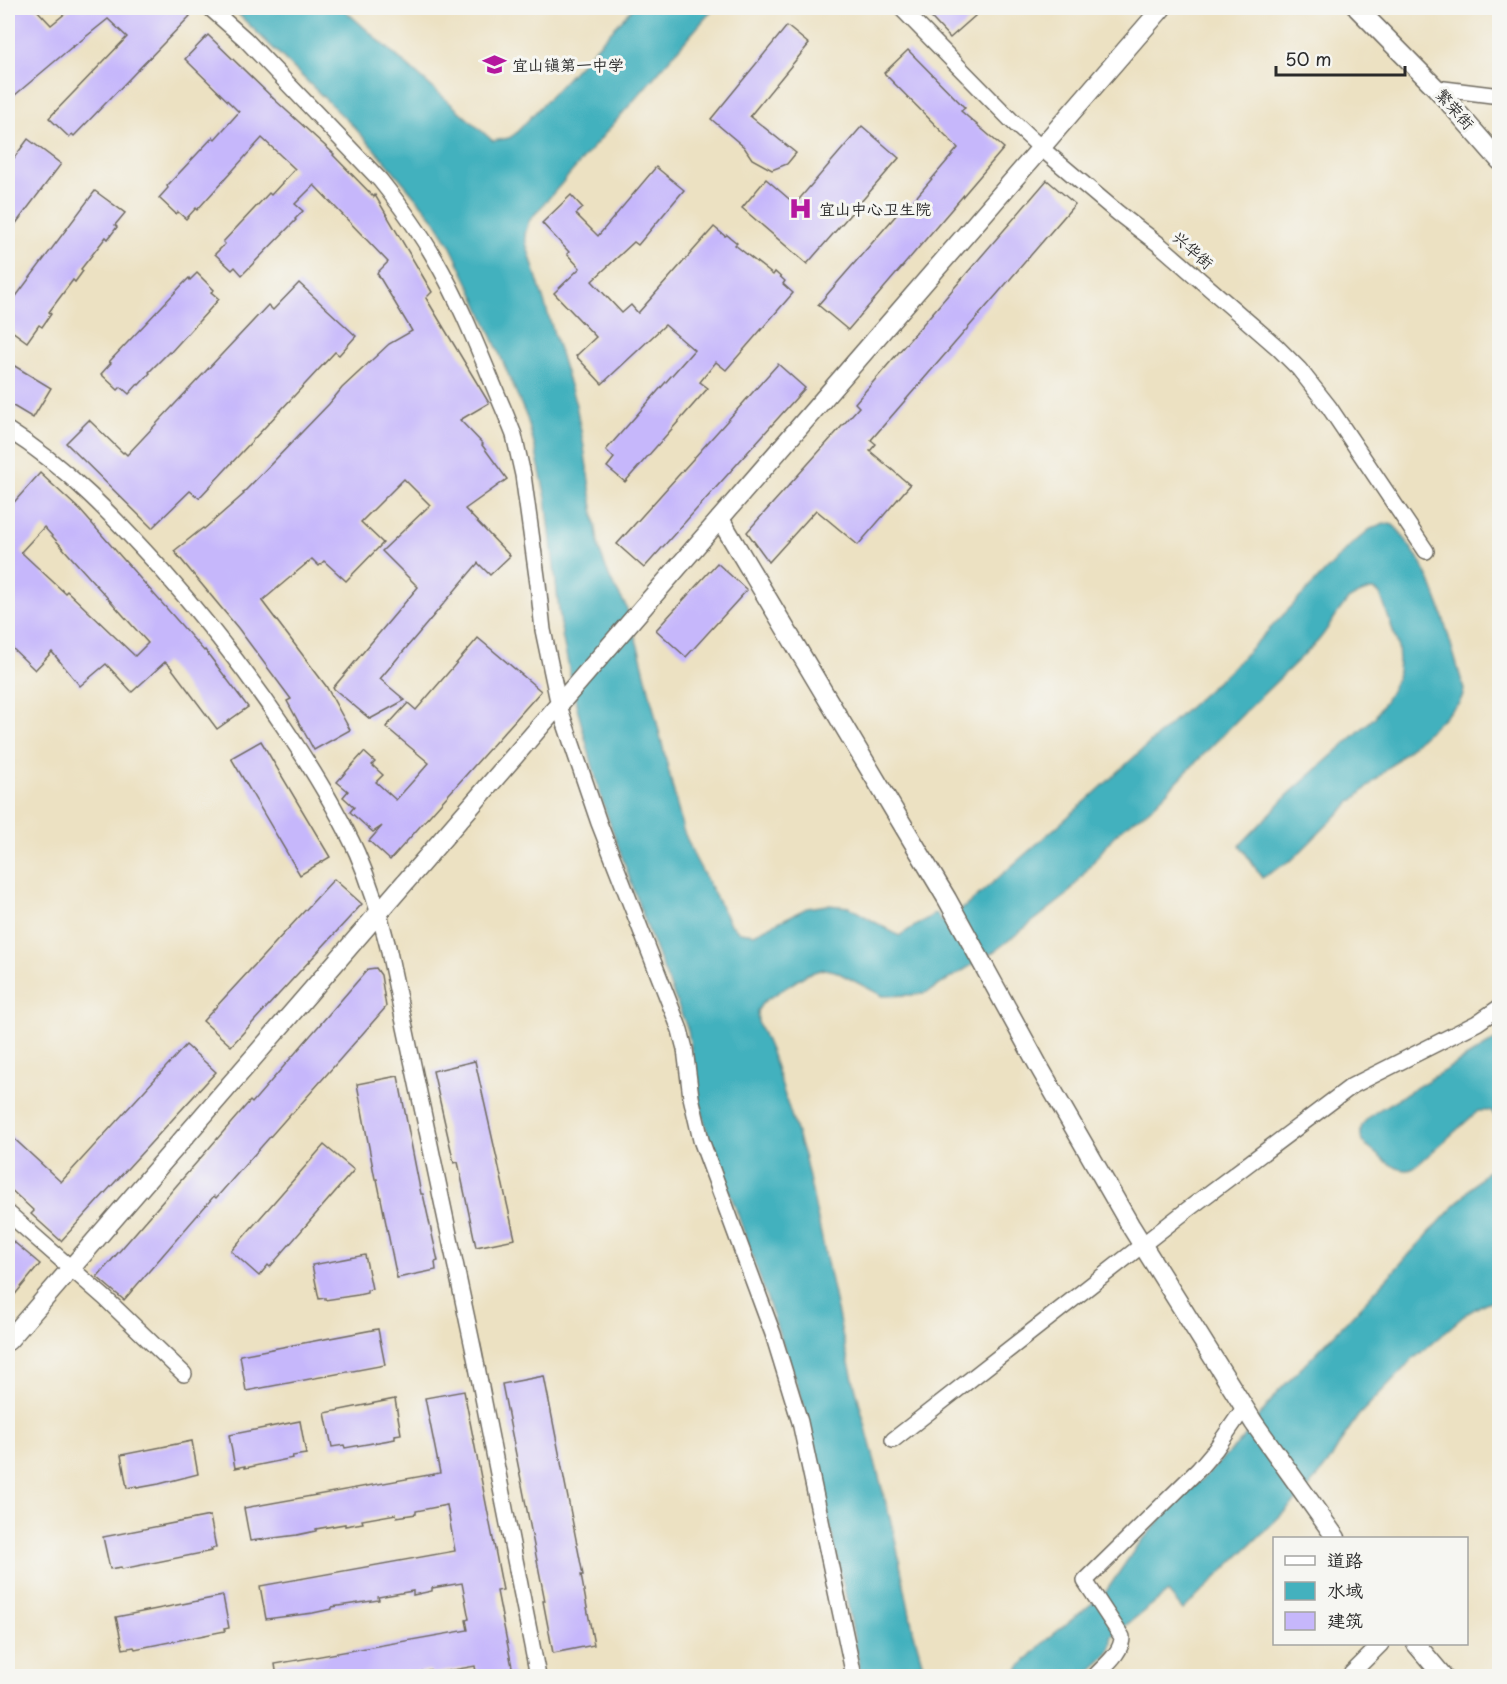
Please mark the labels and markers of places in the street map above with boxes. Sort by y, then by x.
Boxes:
school or university icon: 宜山镇第一中学 [481,52,507,78]
place label: 宜山镇第一中学 [512,52,624,76]
hospital icon: 宜山中心卫生院 [788,196,814,222]
place label: 宜山中心卫生院 [819,196,931,220]

